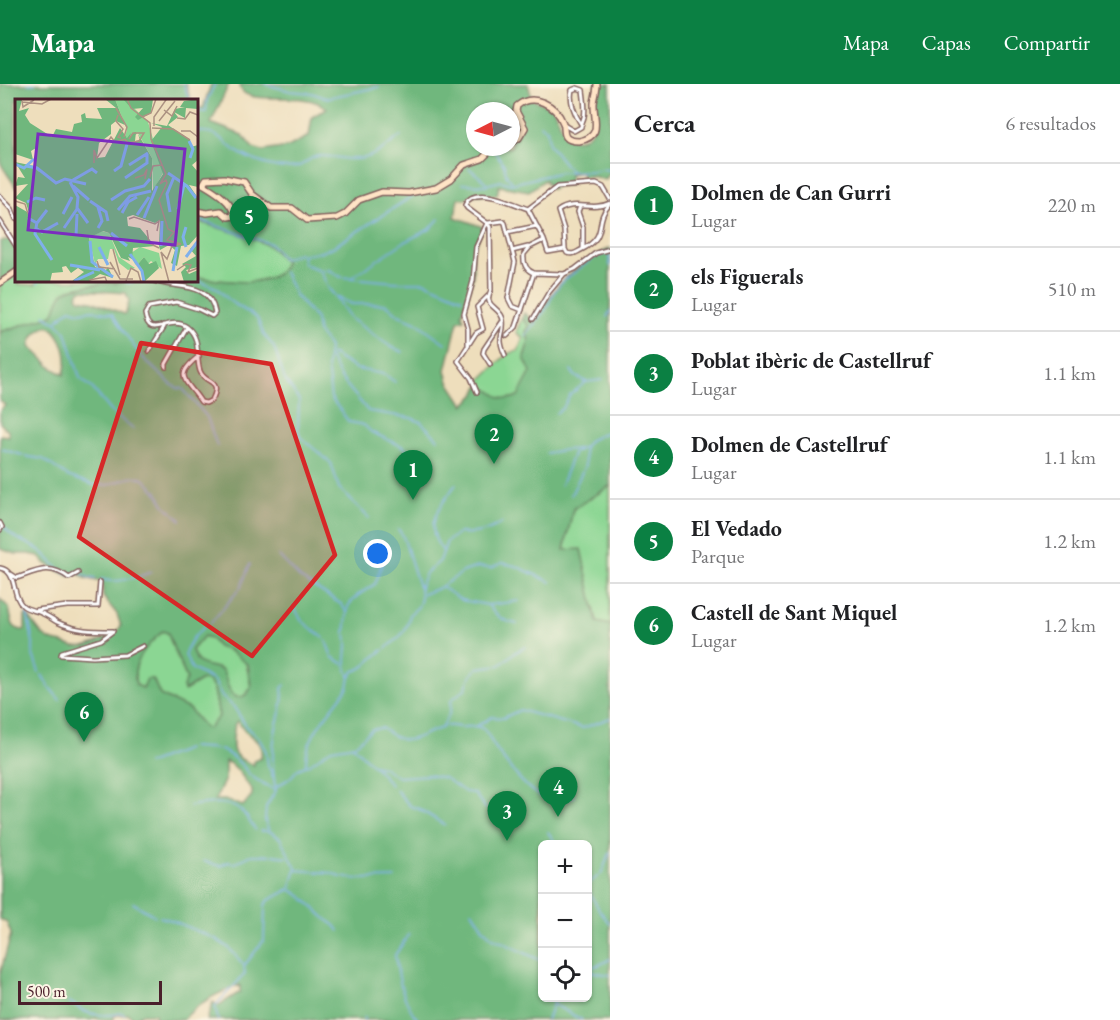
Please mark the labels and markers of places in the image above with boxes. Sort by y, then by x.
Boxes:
pin: 5 [230,196,268,246]
pin: 2 [474,414,514,464]
pin: 1 [394,450,432,500]
pin: 6 [64,692,104,742]
pin: 4 [538,768,578,817]
pin: 3 [488,792,526,841]

